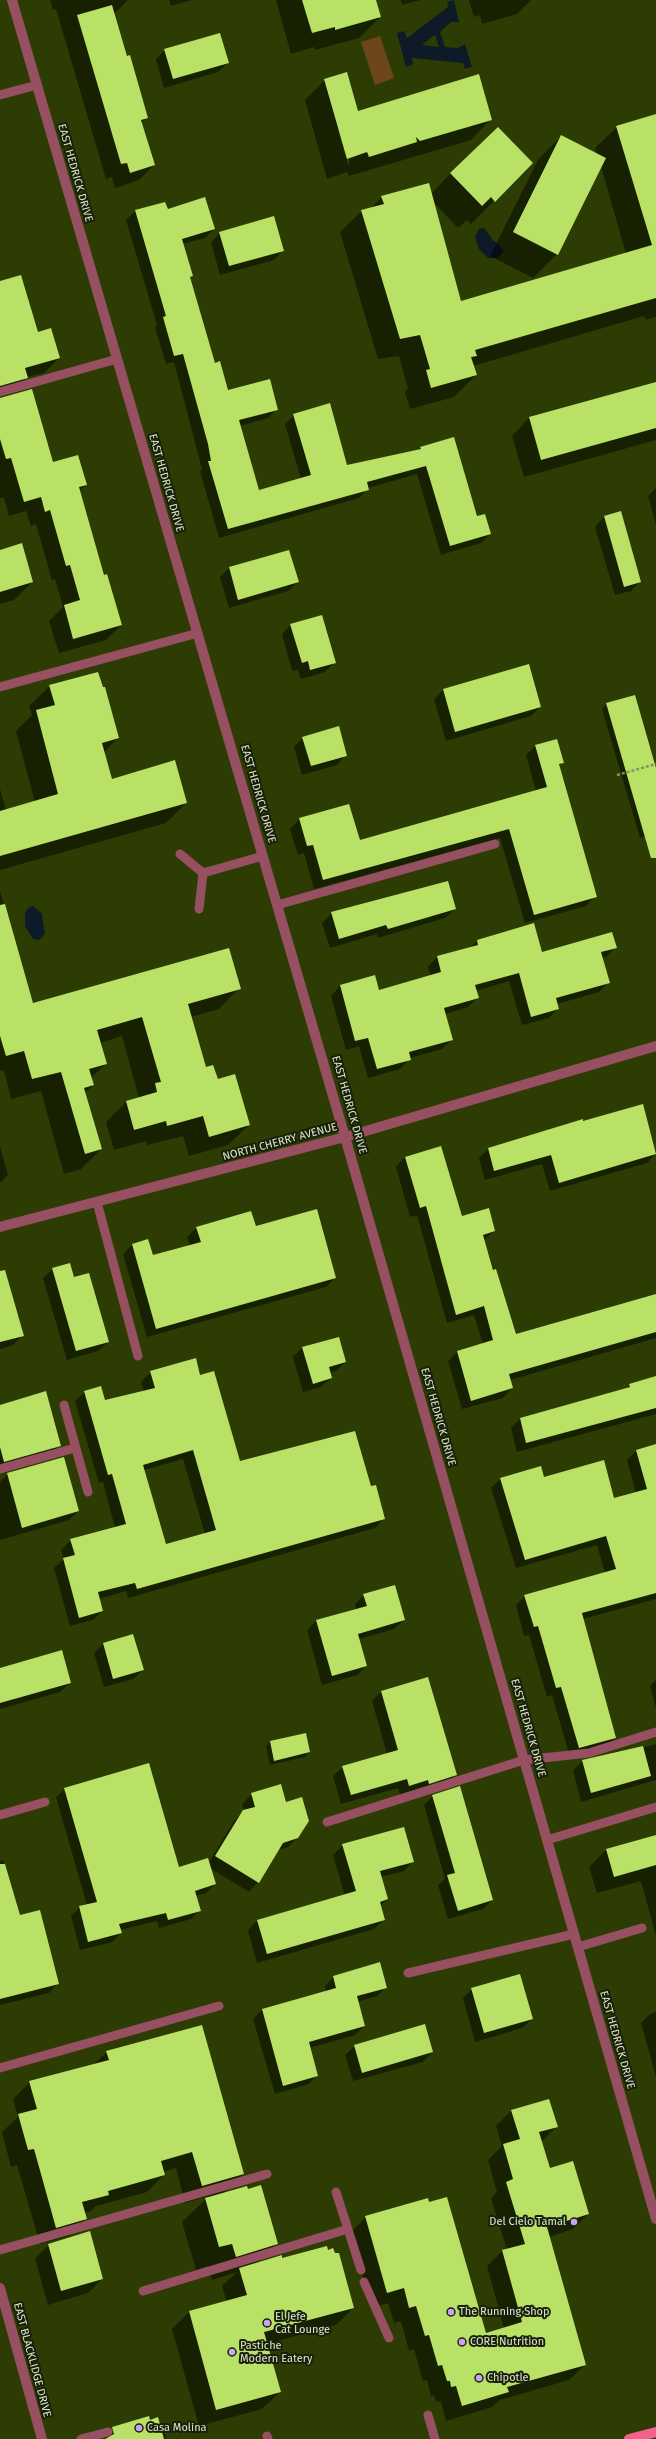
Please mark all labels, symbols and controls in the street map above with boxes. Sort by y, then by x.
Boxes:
street label: EAST HEDRICK DRIVE [55,122,95,224]
street label: EAST HEDRICK DRIVE [146,432,186,534]
street label: EAST HEDRICK DRIVE [238,743,278,845]
street label: EAST HEDRICK DRIVE [329,1054,369,1156]
street label: NORTH CHERRY AVENUE [221,1120,339,1164]
street label: EAST HEDRICK DRIVE [418,1366,458,1468]
street label: EAST HEDRICK DRIVE [508,1677,548,1779]
street label: EAST HEDRICK DRIVE [597,1989,637,2091]
place label: Del Cielo Tamal [489,2215,566,2229]
marker: Del Cielo Tamal [569,2217,579,2227]
street label: EAST BLACKLIDGE DRIVE [10,2301,54,2419]
place label: The Running Shop [459,2305,550,2319]
marker: The Running Shop [446,2307,456,2317]
place label: El Jefe Cat Lounge [275,2310,330,2336]
marker: El Jefe Cat Lounge [262,2318,272,2328]
place label: CORE Nutrition [470,2335,544,2349]
marker: CORE Nutrition [457,2337,467,2347]
place label: Pastiche Modern Eatery [240,2339,312,2365]
marker: Pastiche Modern Eatery [227,2347,237,2357]
place label: Chipotle [487,2371,529,2385]
marker: Chipotle [474,2373,484,2383]
place label: Casa Molina [147,2421,207,2435]
marker: Casa Molina [134,2423,144,2433]

